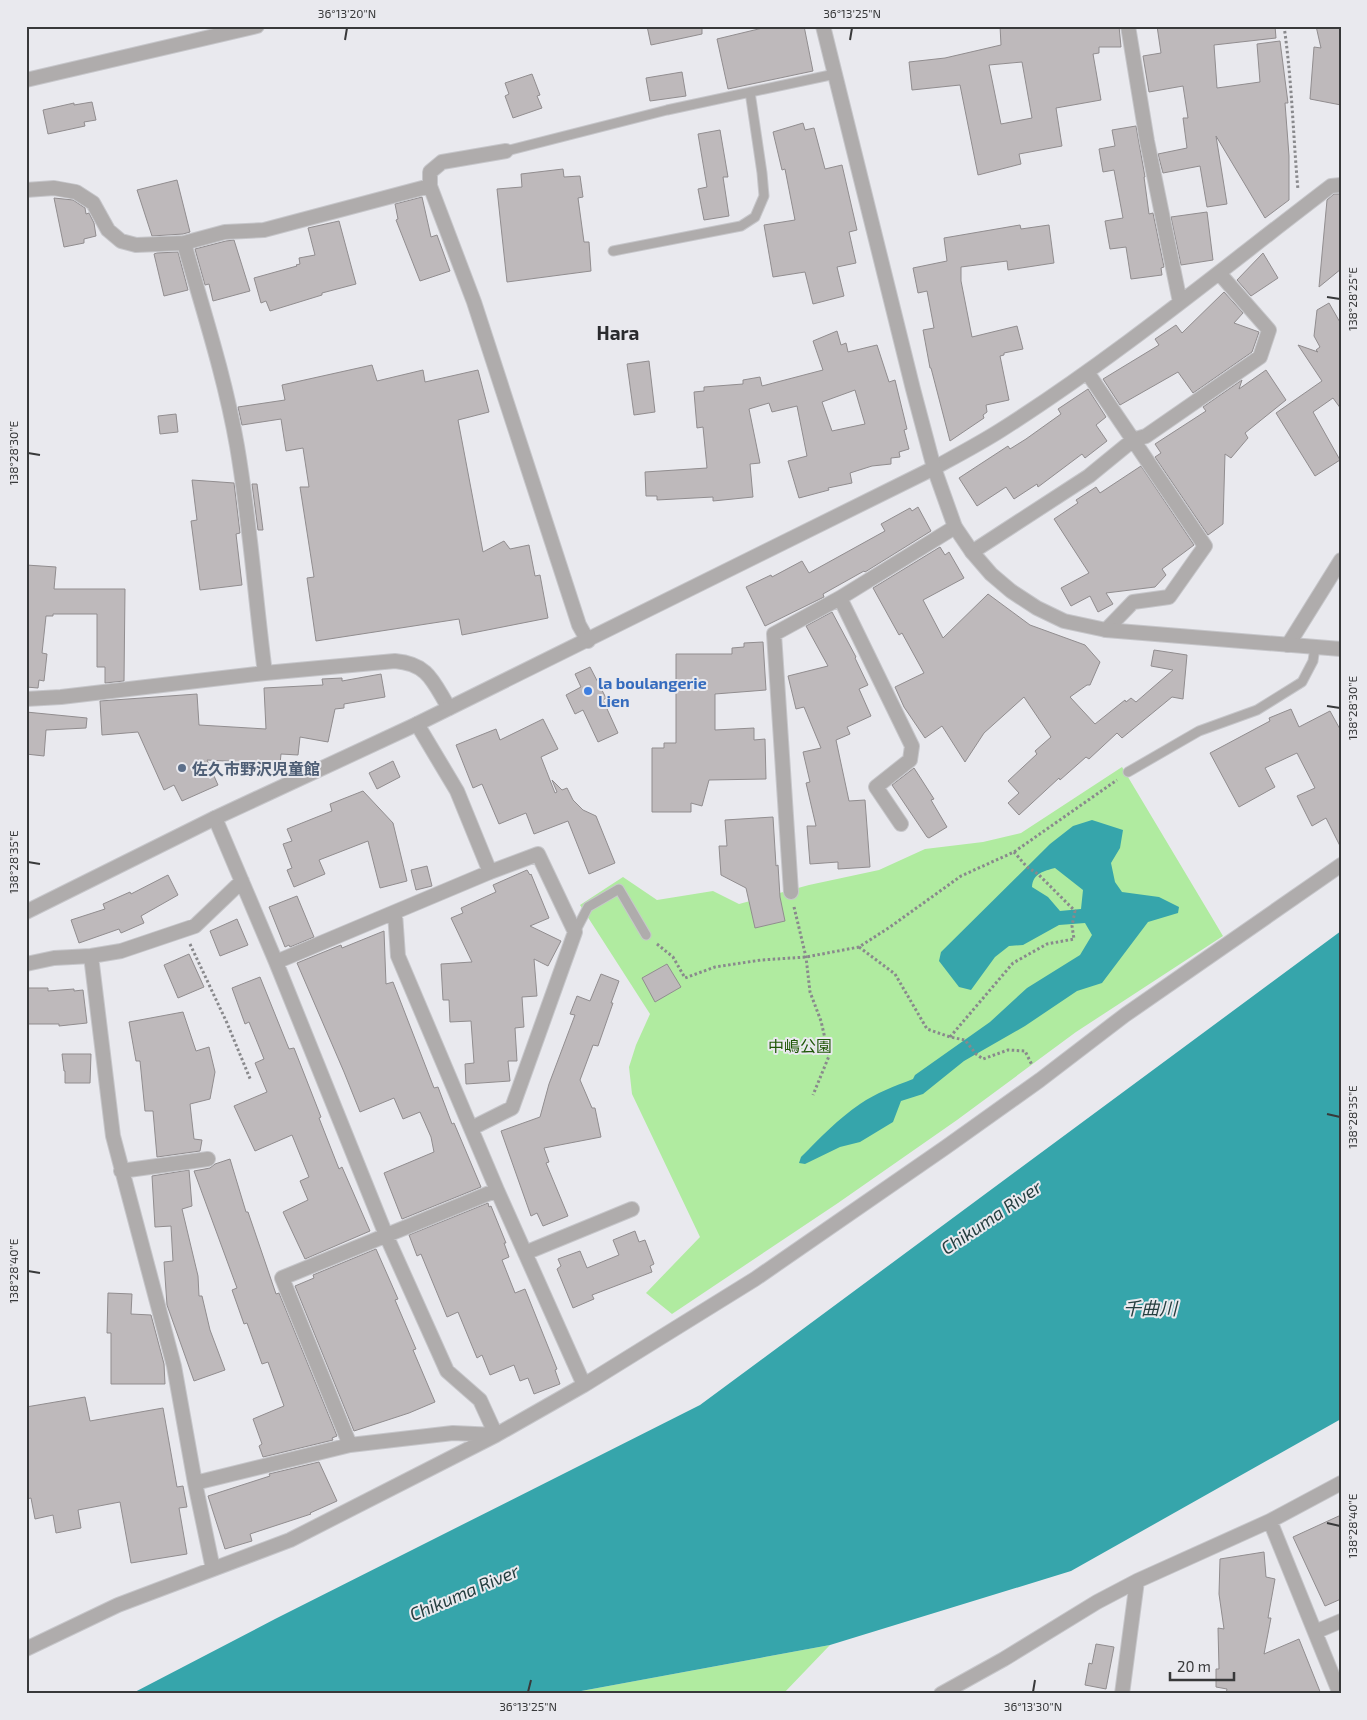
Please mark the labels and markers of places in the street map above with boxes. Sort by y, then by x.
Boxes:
place label: la boulangerie Lien [598,673,707,710]
marker: la boulangerie Lien [582,685,594,697]
place label: 佐久市野沢児童館 [191,759,320,778]
marker: 佐久市野沢児童館 [176,762,188,774]

